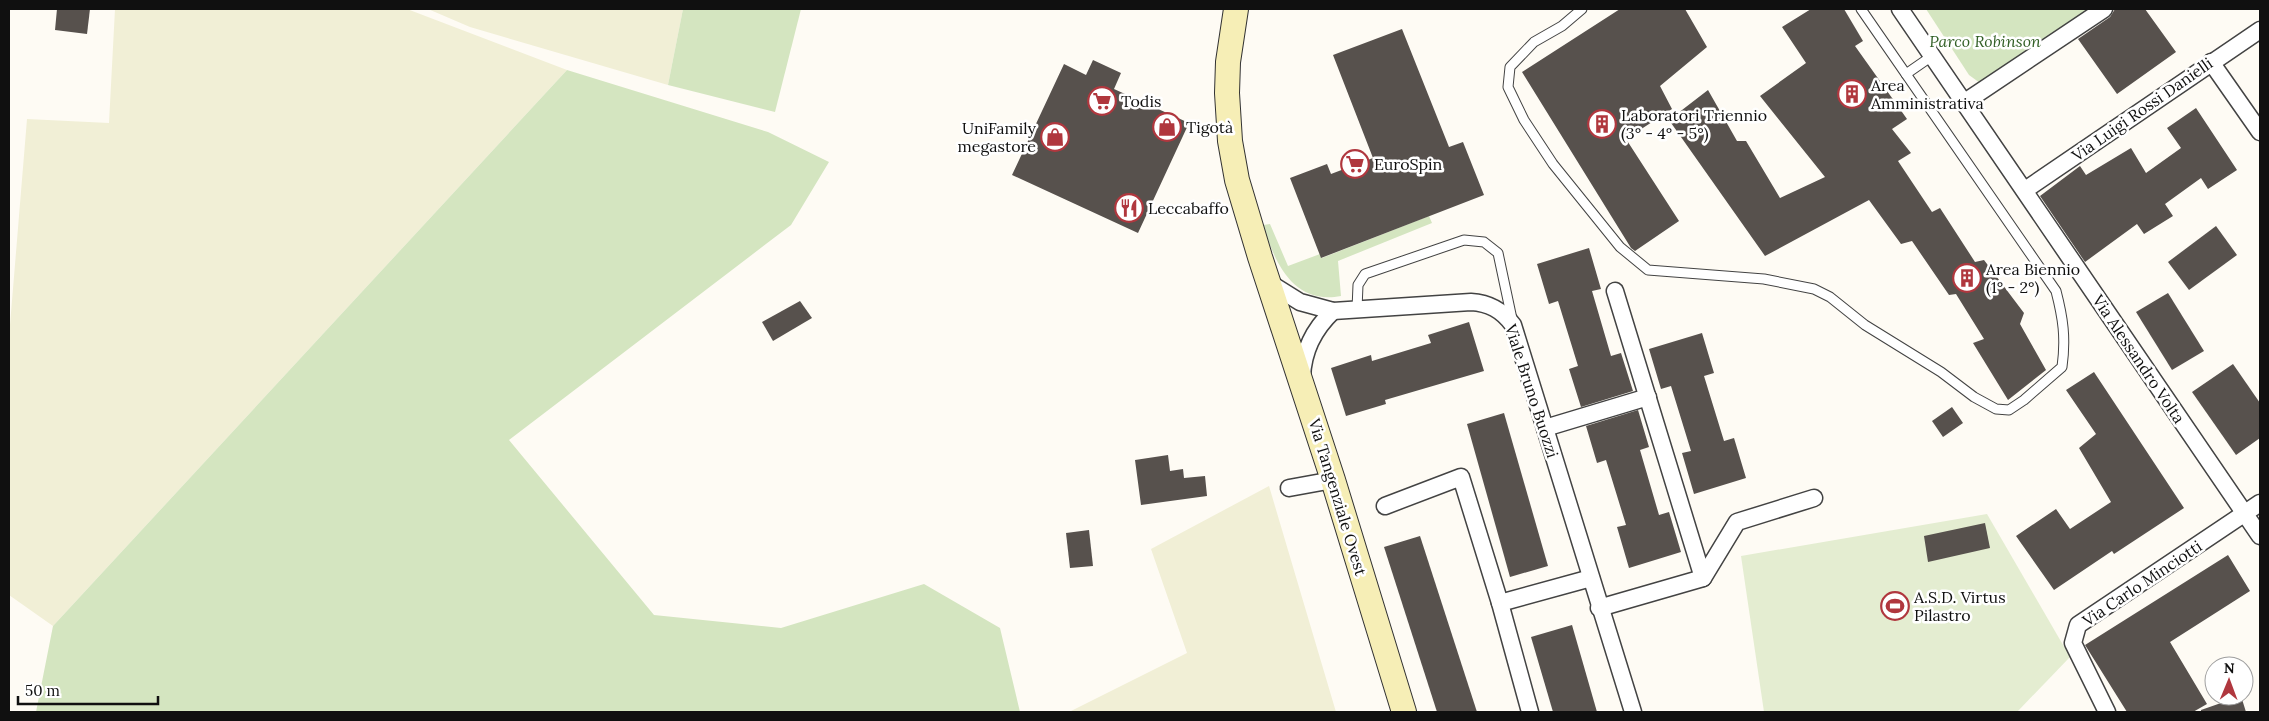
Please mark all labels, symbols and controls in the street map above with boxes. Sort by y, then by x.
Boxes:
park label: Parco Robinson [1929,31,2041,51]
street label: Via Luigi Rossi Danielli [2067,53,2216,166]
place label: Area Amministrativa [1870,75,1984,113]
building icon: Area Amministrativa [1837,79,1867,109]
supermarket icon: Todis [1087,86,1117,116]
place label: Todis [1121,91,1161,111]
place label: Laboratori Triennio (3° - 4° - 5°) [1621,105,1767,144]
building icon: Laboratori Triennio (3° - 4° - 5°) [1587,109,1617,139]
shop icon: Tigotà [1152,112,1182,142]
place label: Tigotà [1186,117,1233,137]
place label: UniFamily megastore [957,118,1037,156]
shop icon: UniFamily megastore [1040,122,1070,152]
supermarket icon: EuroSpin [1340,149,1370,179]
place label: EuroSpin [1374,154,1442,174]
restaurant icon: Leccabaffo [1114,193,1144,223]
place label: Leccabaffo [1148,198,1229,218]
place label: Area Biennio (1° - 2°) [1985,259,2080,298]
building icon: Area Biennio (1° - 2°) [1952,263,1982,293]
street label: Via Alessandro Volta [2088,290,2189,427]
street label: Viale Bruno Buozzi [1501,321,1563,460]
street label: Via Tangenziale Ovest [1304,415,1372,579]
street label: Via Carlo Minciotti [2078,536,2206,631]
place label: A.S.D. Virtus Pilastro [1913,587,2006,625]
sports icon: A.S.D. Virtus Pilastro [1880,591,1910,621]
north arrow [2204,656,2254,706]
text: N [2224,659,2235,677]
scale bar [18,674,158,706]
text: 50 m [25,681,60,700]

